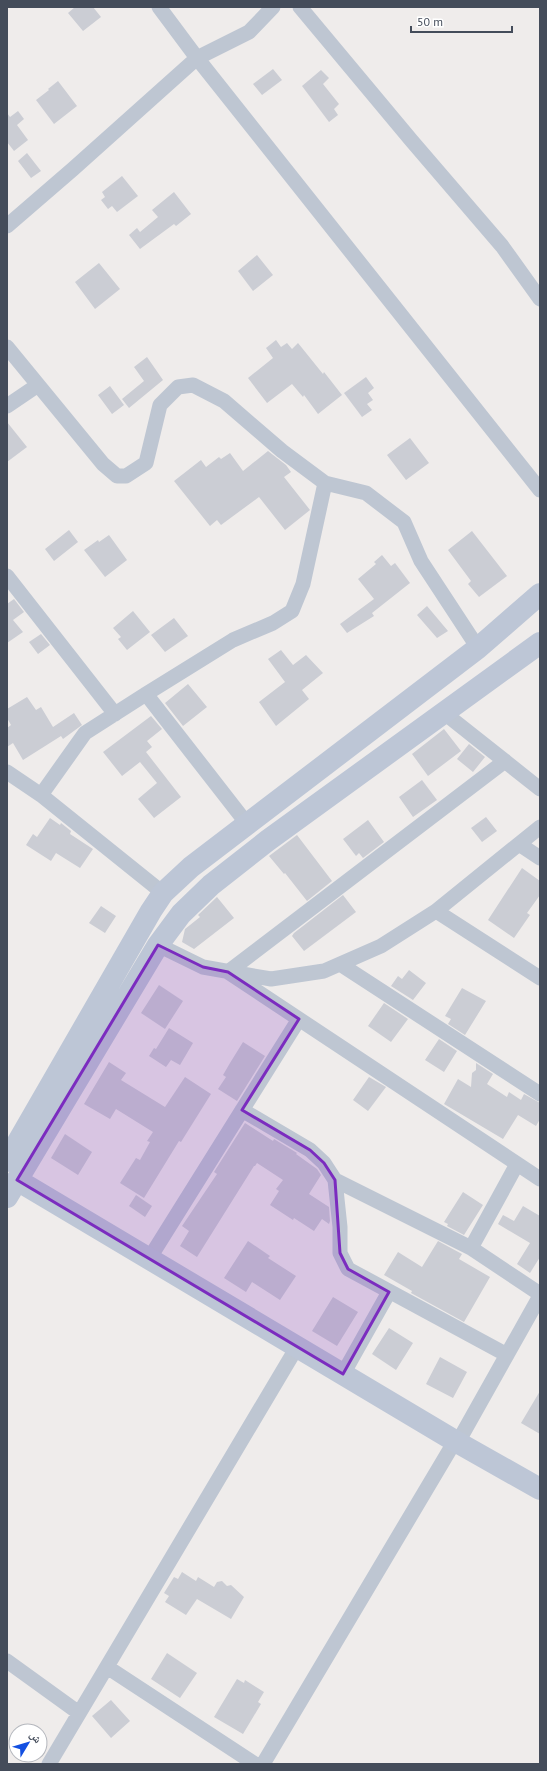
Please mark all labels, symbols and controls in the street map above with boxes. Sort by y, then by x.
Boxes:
scale bar [411,8,512,34]
text: 50 m [417,14,443,29]
north arrow [8,1723,48,1763]
text: ش [26,1728,45,1747]

